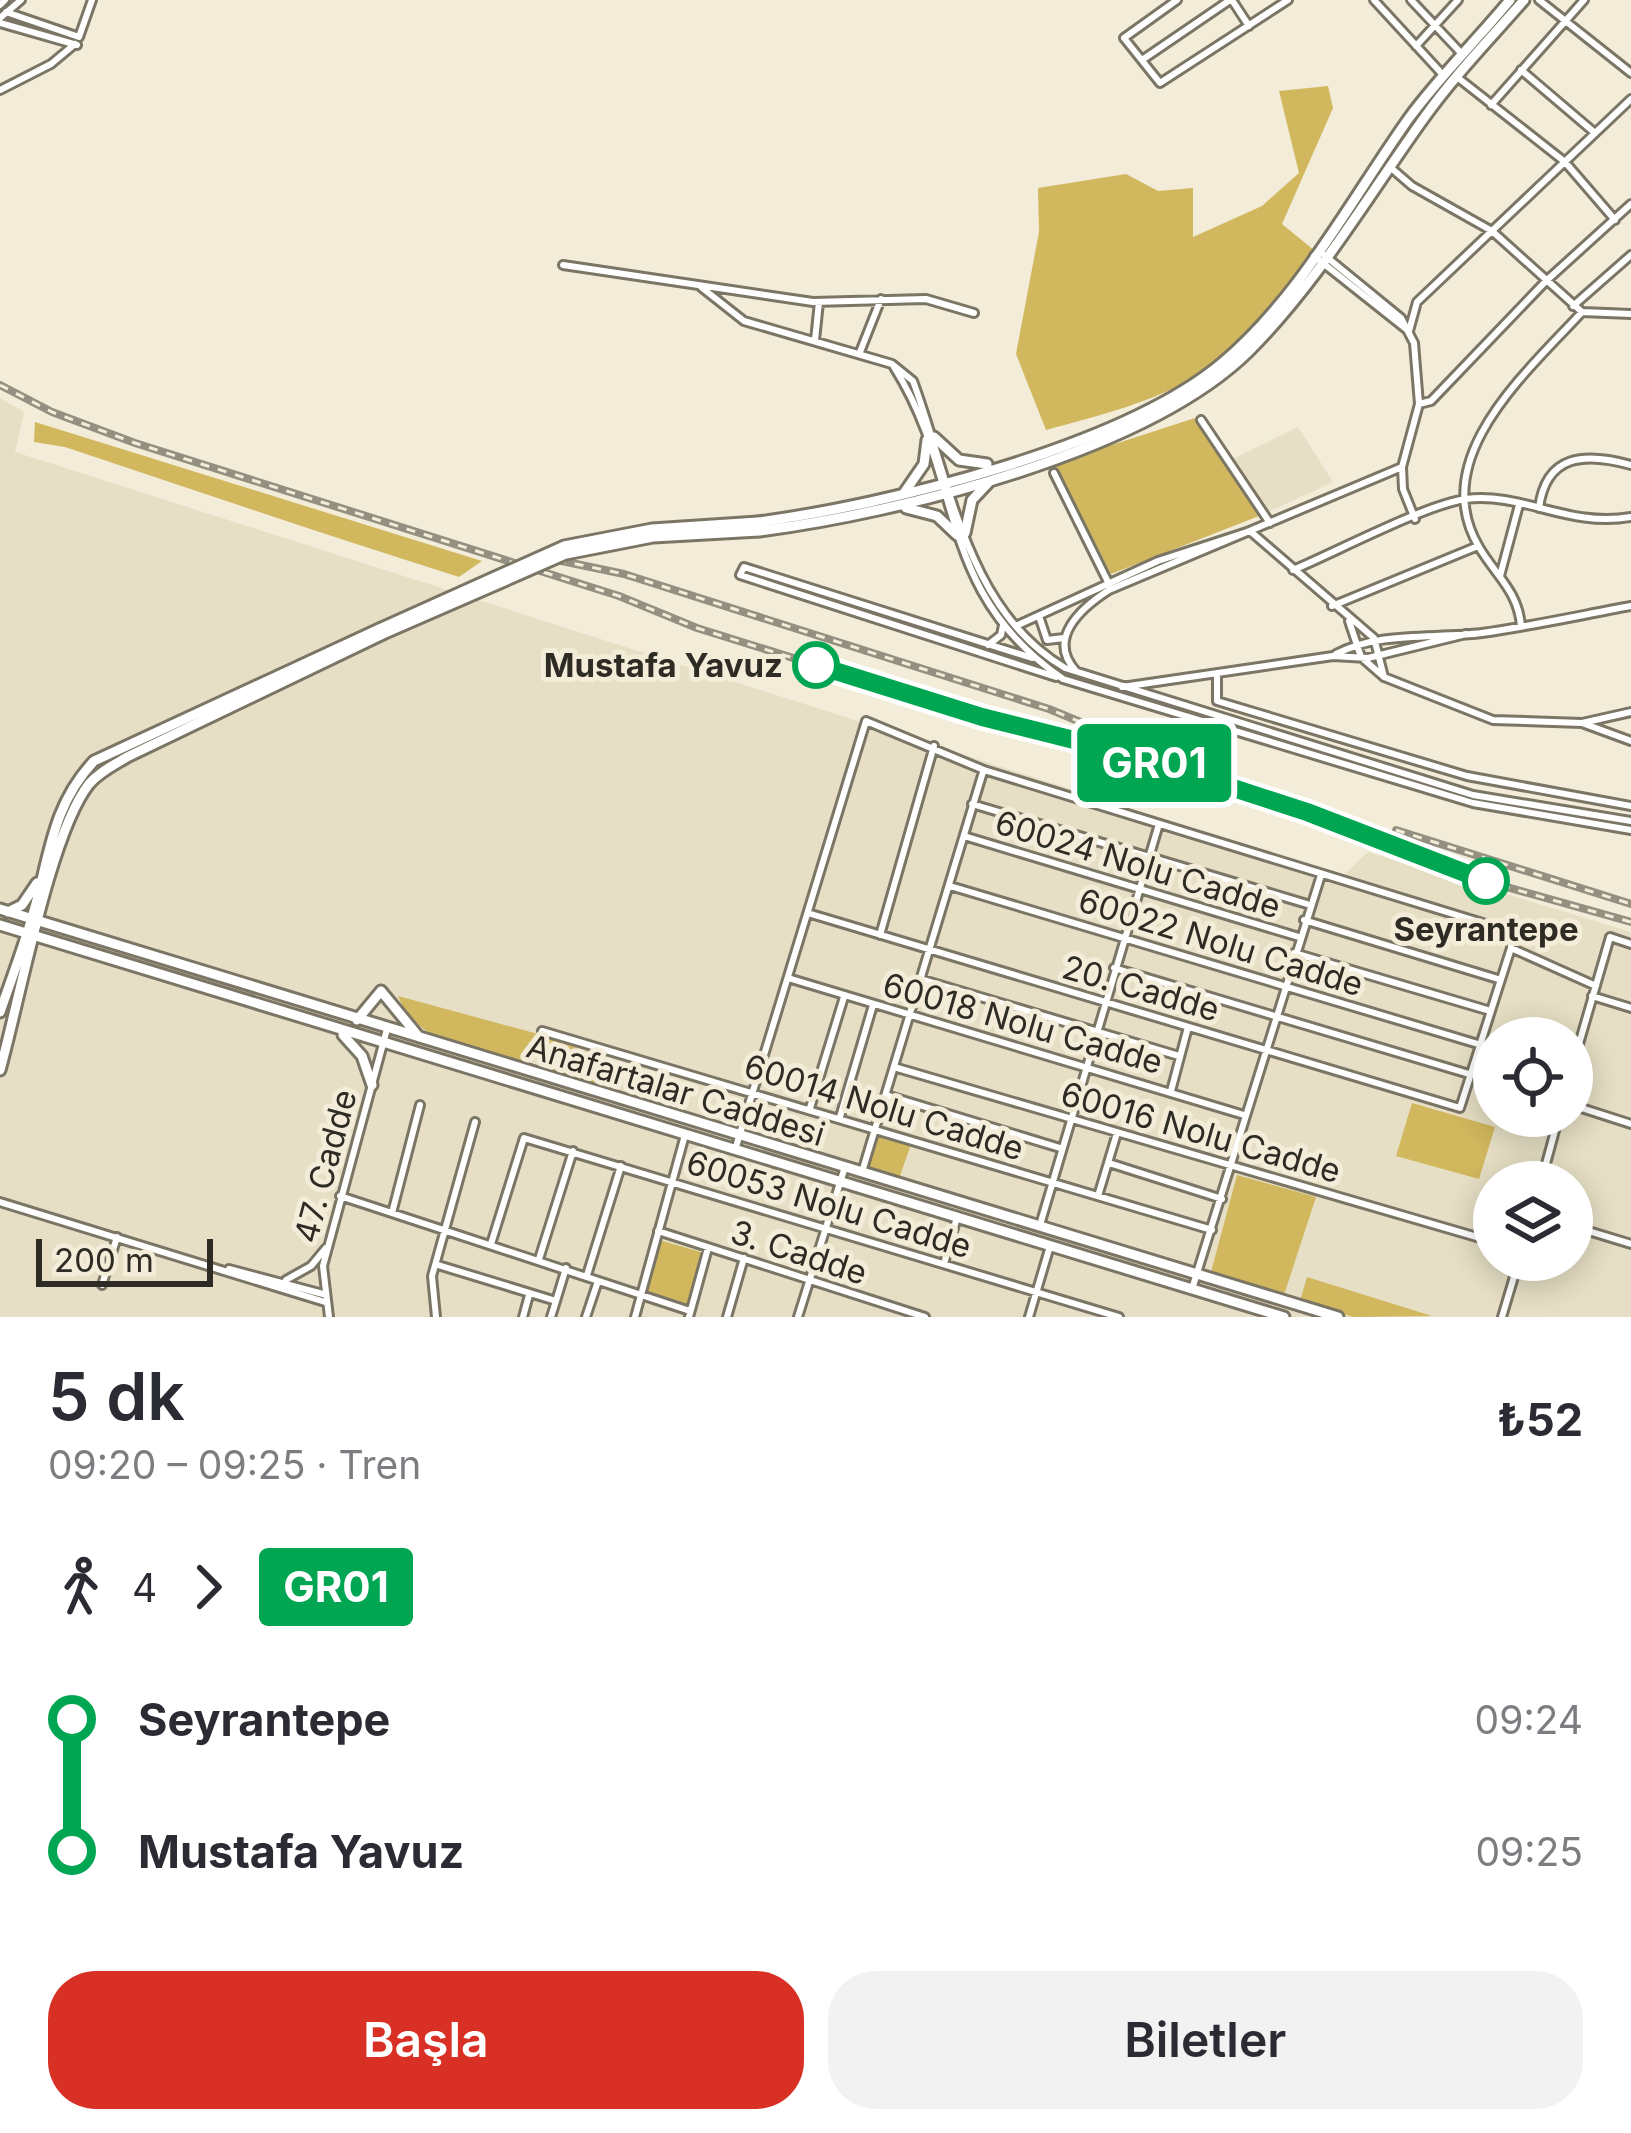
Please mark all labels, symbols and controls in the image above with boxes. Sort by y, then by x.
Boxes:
marker: Mustafa Yavuz [794,643,838,687]
place label: Mustafa Yavuz [544,645,783,685]
line badge: GR01 [1070,724,1238,802]
text: GR01 [1101,737,1207,788]
street label: 60024 Nolu Cadde [991,802,1285,926]
marker: Seyrantepe [1464,859,1508,903]
street label: 60022 Nolu Cadde [1074,880,1368,1004]
place label: Seyrantepe [1393,909,1579,949]
street label: 20. Cadde [1058,947,1224,1029]
street label: 60018 Nolu Cadde [879,964,1167,1082]
map controls [1473,1017,1593,1281]
button: locate [1473,1017,1593,1137]
street label: Anafartalar Caddesi [522,1026,830,1154]
street label: 60014 Nolu Cadde [740,1046,1028,1168]
street label: 60016 Nolu Cadde [1057,1073,1345,1191]
street label: 47. Cadde [285,1085,365,1247]
street label: 60053 Nolu Cadde [682,1142,976,1266]
button: layers [1473,1161,1593,1281]
street label: 3. Cadde [726,1211,872,1293]
scale bar [36,1233,213,1286]
text: 200 m [54,1240,154,1280]
text: 5 dk [48,1356,185,1436]
text: ₺52 [1497,1392,1583,1447]
text: 09:20 – 09:25 · Tren [48,1441,421,1488]
icon: walk [48,1554,114,1620]
icon: forward [175,1554,241,1620]
text: GR01 [283,1561,389,1612]
text: 4 [132,1564,157,1611]
text: Seyrantepe [138,1692,390,1747]
text: 09:24 [1475,1696,1583,1743]
text: Mustafa Yavuz [138,1824,464,1879]
text: 09:25 [1475,1828,1583,1875]
button: Başla [48,1971,804,2109]
button: Biletler [828,1971,1583,2109]

